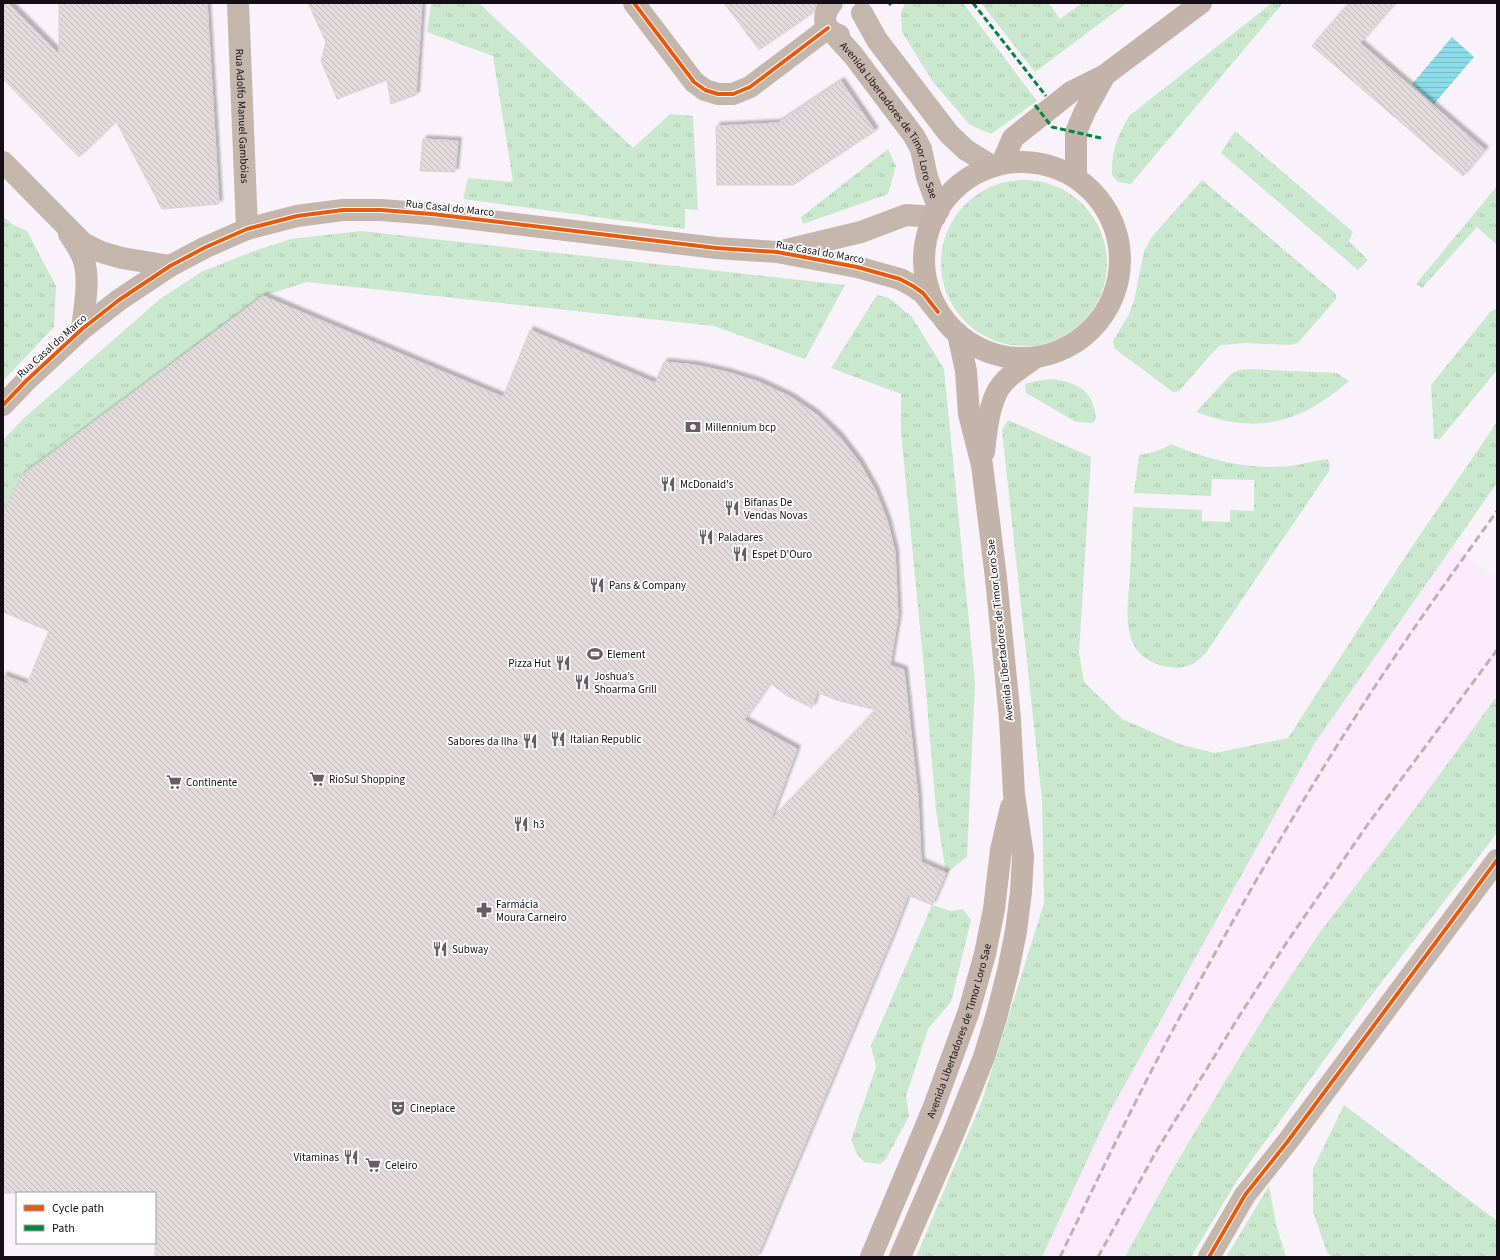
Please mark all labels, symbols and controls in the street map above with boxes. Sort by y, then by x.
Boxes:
street label: Avenida Libertadores de Timor Loro Sae [837,38,942,201]
street label: Rua Adolfo Manuel Gambóias [232,48,253,184]
street label: Rua Casal do Marco [405,196,495,220]
street label: Rua Casal do Marco [775,237,865,267]
street label: Rua Casal do Marco [14,311,90,381]
bank icon: Millennium bcp [684,418,702,436]
place label: Millennium bcp [705,420,776,435]
restaurant icon: McDonald's [659,475,677,493]
place label: McDonald's [680,477,734,492]
place label: Bifanas De Vendas Novas [744,495,808,523]
restaurant icon: Bifanas De Vendas Novas [723,499,741,517]
restaurant icon: Paladares [697,528,715,546]
place label: Paladares [718,530,763,545]
street label: Avenida Libertadores de Timor Loro Sae [983,538,1017,722]
restaurant icon: Espet D'Ouro [731,545,749,563]
place label: Espet D'Ouro [752,547,812,562]
restaurant icon: Pans & Company [588,576,606,594]
place label: Pans & Company [609,578,686,593]
sports icon: Element [586,645,604,663]
place label: Element [607,647,646,662]
restaurant icon: Pizza Hut [554,654,572,672]
place label: Pizza Hut [508,656,551,671]
place label: Joshua’s Shoarma Grill [594,669,657,697]
restaurant icon: Joshua’s Shoarma Grill [573,673,591,691]
restaurant icon: Italian Republic [549,730,567,748]
restaurant icon: Sabores da Ilha [521,732,539,750]
place label: Italian Republic [570,732,642,747]
place label: Sabores da Ilha [447,734,518,749]
supermarket icon: RioSul Shopping [308,770,326,788]
place label: RioSul Shopping [329,772,406,787]
supermarket icon: Continente [165,773,183,791]
place label: Continente [186,775,238,790]
restaurant icon: h3 [512,815,530,833]
place label: h3 [533,817,544,832]
place label: Farmácia Moura Carneiro [496,897,567,925]
pharmacy icon: Farmácia Moura Carneiro [475,901,493,919]
restaurant icon: Subway [431,940,449,958]
place label: Subway [452,942,488,957]
street label: Avenida Libertadores de Timor Loro Sae [923,942,995,1120]
theatre icon: Cineplace [389,1099,407,1117]
place label: Cineplace [410,1101,456,1116]
restaurant icon: Vitaminas [342,1148,360,1166]
place label: Vitaminas [294,1150,339,1165]
supermarket icon: Celeiro [364,1156,382,1174]
place label: Celeiro [385,1158,417,1173]
legend [16,1192,156,1244]
text: Cycle path [52,1200,104,1217]
text: Path [52,1220,75,1237]

